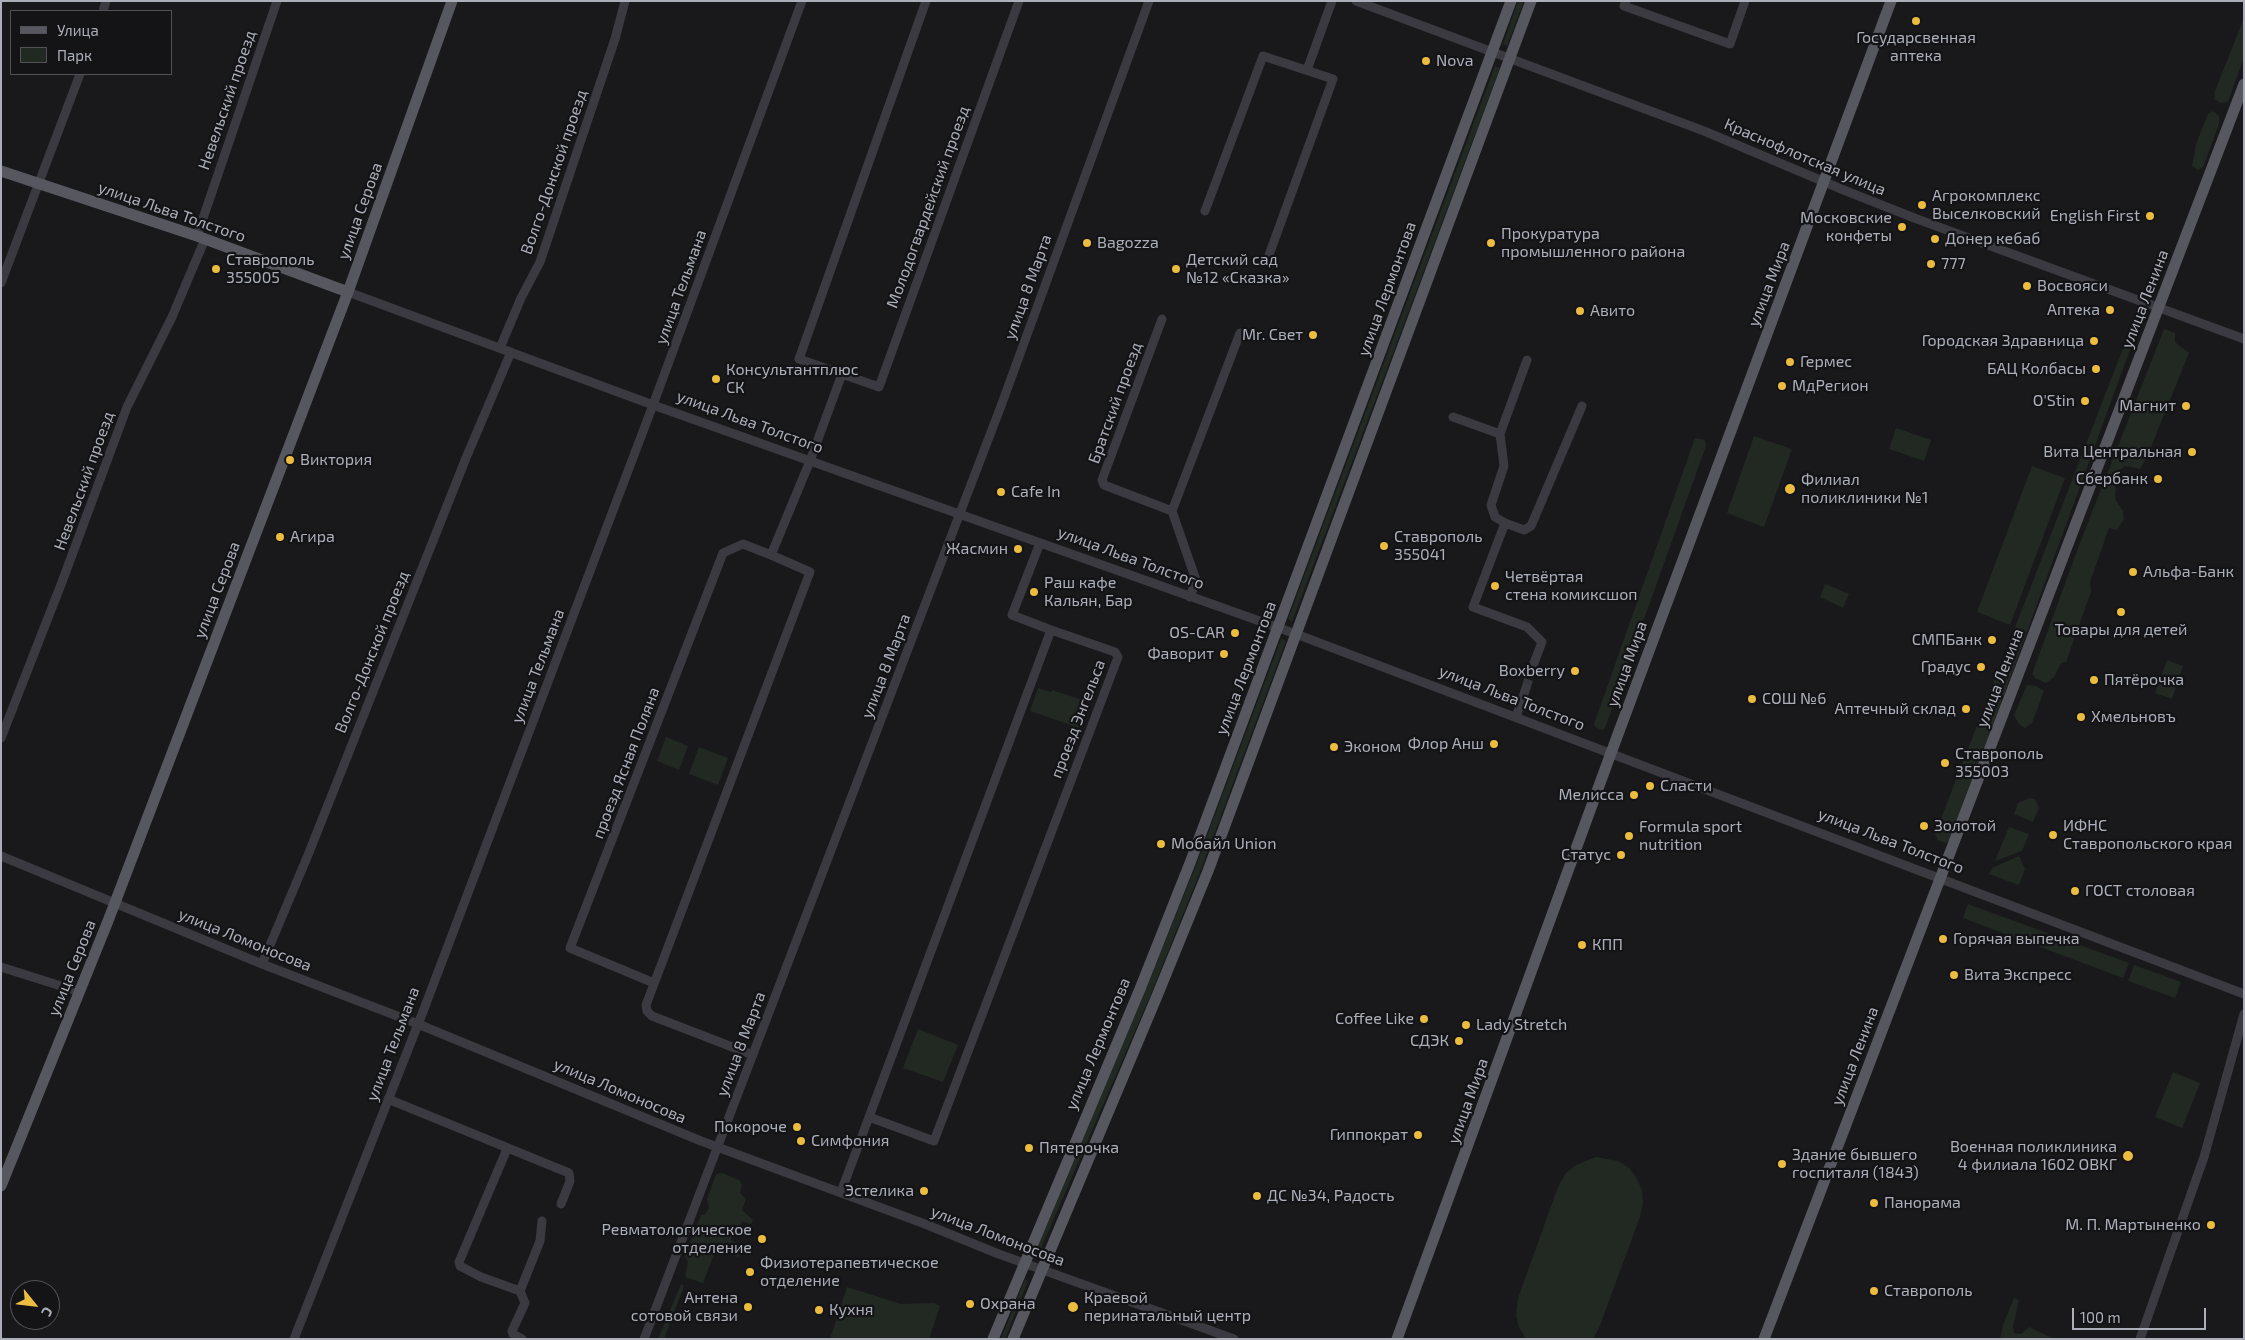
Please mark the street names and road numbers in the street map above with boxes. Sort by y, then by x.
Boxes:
street label: Невельский проезд [194,28,260,172]
street label: Волго-Донской проезд [517,87,591,257]
street label: Молодогвардейский проезд [882,103,974,311]
street label: Краснофлотская улица [1721,114,1889,200]
street label: улица Серова [334,160,386,262]
street label: улица Льва Толстого [96,178,248,246]
street label: улица Лермонтова [1354,219,1420,359]
street label: улица Тельмана [651,227,711,347]
street label: улица 8 Марта [1000,232,1056,342]
street label: улица Мира [1744,239,1794,329]
street label: улица Ленина [2117,247,2173,351]
street label: Братский проезд [1084,340,1146,466]
street label: улица Льва Толстого [674,387,826,457]
street label: Невельский проезд [50,409,118,553]
street label: улица Льва Толстого [1055,523,1207,593]
street label: улица Серова [190,539,244,641]
street label: Волго-Донской проезд [331,568,413,736]
street label: улица Лермонтова [1212,598,1280,738]
street label: улица Тельмана [507,606,569,726]
street label: улица 8 Марта [857,611,915,721]
street label: улица Мира [1603,619,1651,709]
street label: улица Ленина [1972,626,2028,730]
street label: проезд Энгельса [1047,657,1109,781]
street label: улица Льва Толстого [1436,661,1588,735]
street label: проезд Ясная Поляна [588,685,664,841]
street label: улица Льва Толстого [1815,804,1967,878]
street label: улица Ломоносова [176,905,314,975]
street label: улица Серова [44,917,100,1019]
street label: улица Лермонтова [1062,975,1134,1113]
street label: улица Тельмана [362,984,424,1104]
street label: улица 8 Марта [712,989,770,1099]
street label: улица Ленина [1827,1004,1883,1108]
street label: улица Ломоносова [551,1054,689,1128]
street label: улица Мира [1444,1056,1492,1146]
street label: улица Ломоносова [928,1202,1068,1270]

